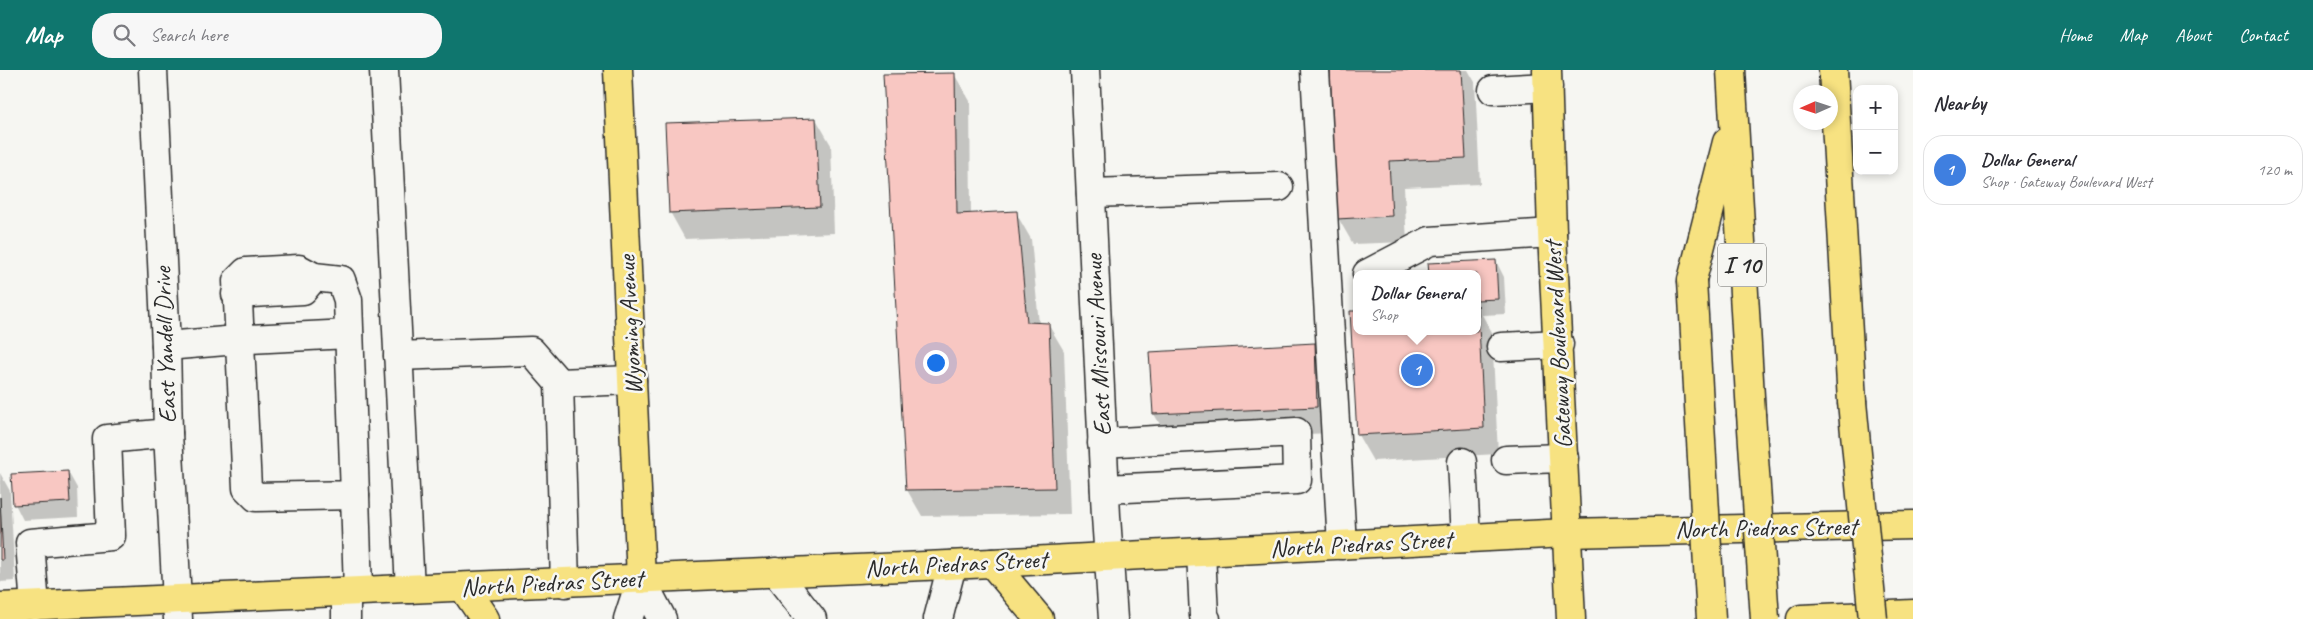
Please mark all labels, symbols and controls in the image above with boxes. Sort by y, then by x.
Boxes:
search box [92,13,442,58]
text: Map [25,20,62,50]
icon: search [110,21,138,49]
text: Search here [150,23,228,47]
text: Home [2059,24,2092,46]
text: Map [2120,24,2147,46]
text: About [2175,24,2211,46]
text: Contact [2239,24,2288,46]
north arrow [1793,85,1838,130]
map controls [1853,85,1898,175]
button: + [1853,85,1898,130]
text: Nearby [1933,90,1986,116]
button: − [1853,130,1898,175]
text: Dollar General [1981,148,2074,172]
text: 1 [1946,160,1954,180]
text: 120 m [2258,160,2292,180]
text: Shop · Gateway Boulevard West [1981,172,2152,192]
street label: Gateway Boulevard West [1536,237,1579,450]
road number: I 10 [1718,244,1766,286]
street label: East Missouri Avenue [1077,251,1119,437]
street label: Wyoming Avenue [610,253,650,396]
street label: East Yandell Drive [146,264,184,424]
popup [1353,270,1481,335]
text: Dollar General [1370,281,1464,305]
text: Shop [1370,305,1398,325]
your location [923,350,949,376]
pin: 1 [1401,351,1433,389]
street label: North Piedras Street [1675,510,1861,546]
street label: North Piedras Street [1269,523,1456,565]
street label: North Piedras Street [864,543,1051,585]
street label: North Piedras Street [460,562,647,604]

